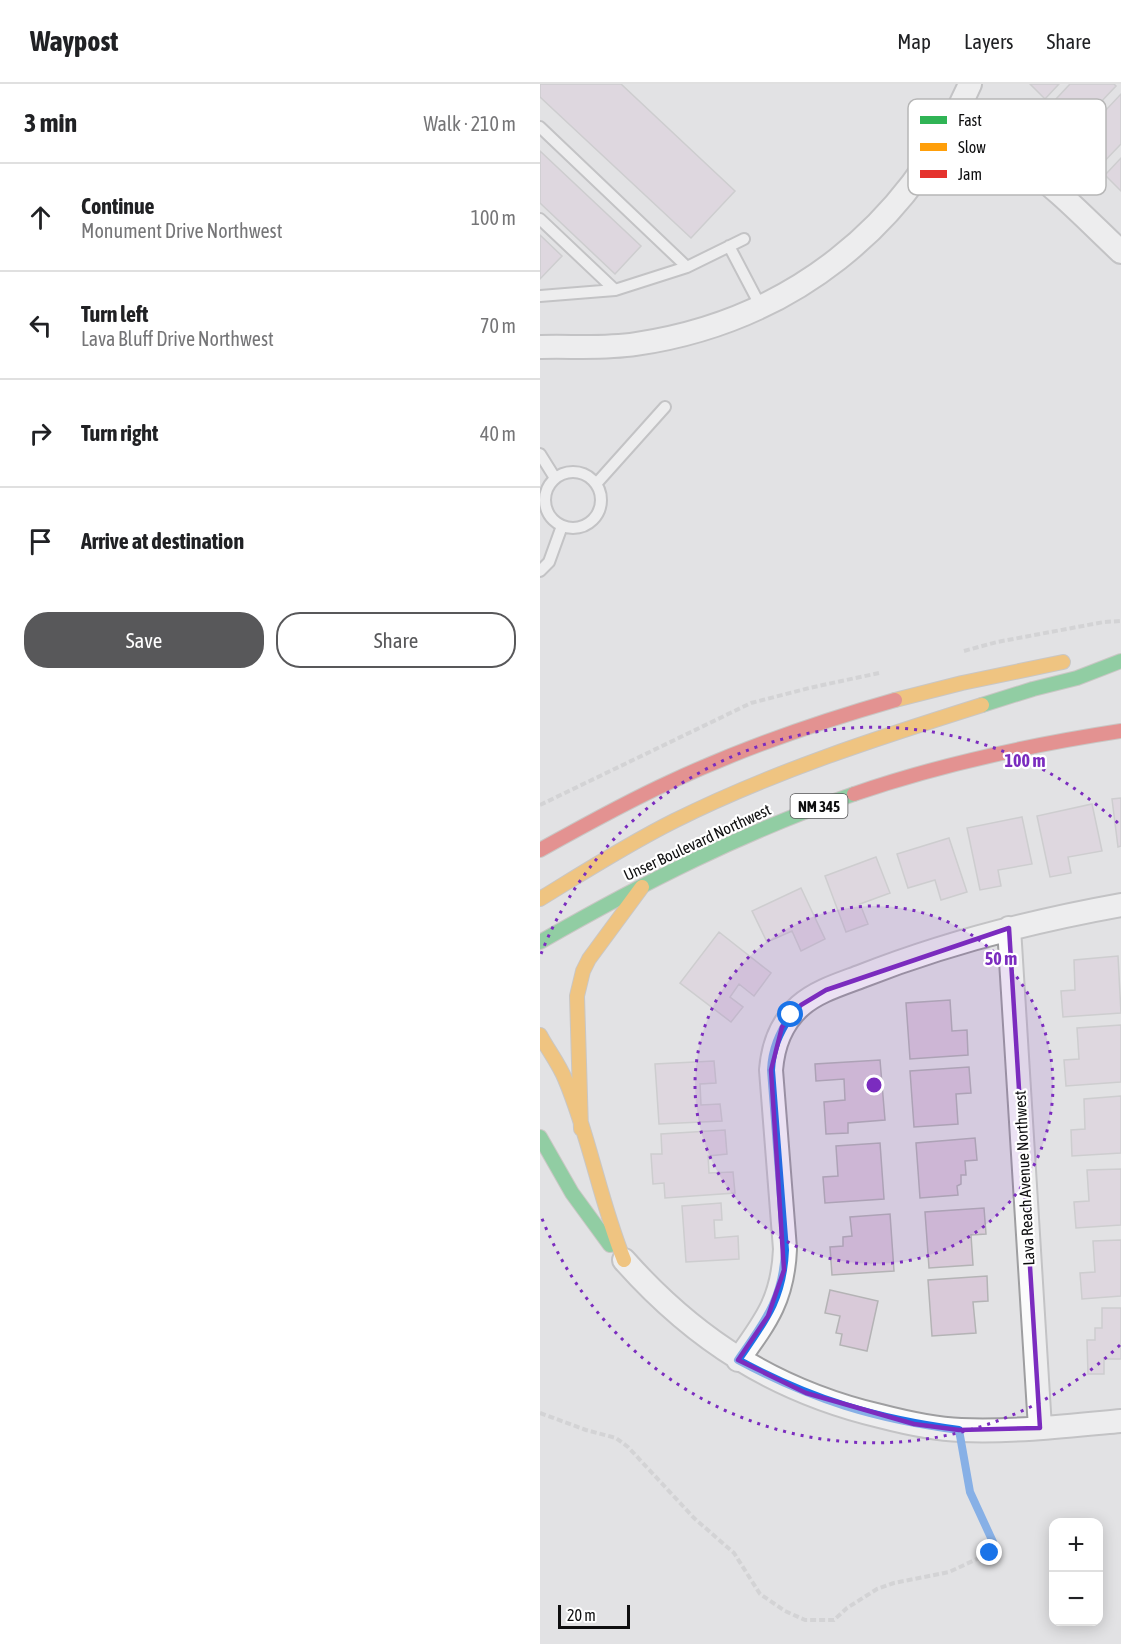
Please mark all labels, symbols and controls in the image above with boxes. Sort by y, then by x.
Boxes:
text: Waypost [30,25,118,57]
text: Map [897,29,931,53]
text: Layers [964,29,1014,53]
text: Share [1047,29,1091,53]
legend [908,99,1106,195]
text: 3 min [24,108,77,138]
text: Fast [958,111,982,129]
text: Walk · 210 m [424,112,516,135]
text: Slow [958,138,986,156]
text: Jam [958,165,982,183]
text: Continue [81,193,155,219]
icon: ahead [24,201,57,234]
text: 100 m [471,206,516,229]
text: Monument Drive Northwest [81,219,282,242]
text: Turn left [81,301,148,327]
icon: left [24,309,57,342]
text: 70 m [480,314,516,337]
text: Lava Bluff Drive Northwest [81,327,274,350]
icon: right [24,417,57,450]
text: Turn right [81,420,158,446]
text: 40 m [480,422,516,445]
icon: arrive [24,525,57,558]
text: Arrive at destination [81,528,244,554]
button: Save [24,612,264,668]
button: Share [276,612,516,668]
text: 100 m [1005,750,1045,771]
road number: NM 345 [790,794,848,818]
street label: Unser Boulevard Northwest [621,800,774,884]
text: 50 m [985,948,1017,969]
route start [777,1001,803,1027]
centre of rings [864,1075,884,1095]
street label: Lava Reach Avenue Northwest [1010,1089,1038,1266]
map controls [1049,1518,1103,1626]
button: + [1049,1518,1103,1572]
route end [976,1539,1002,1565]
button: − [1049,1572,1103,1626]
scale bar [558,1602,630,1630]
text: 20 m [567,1606,596,1624]

